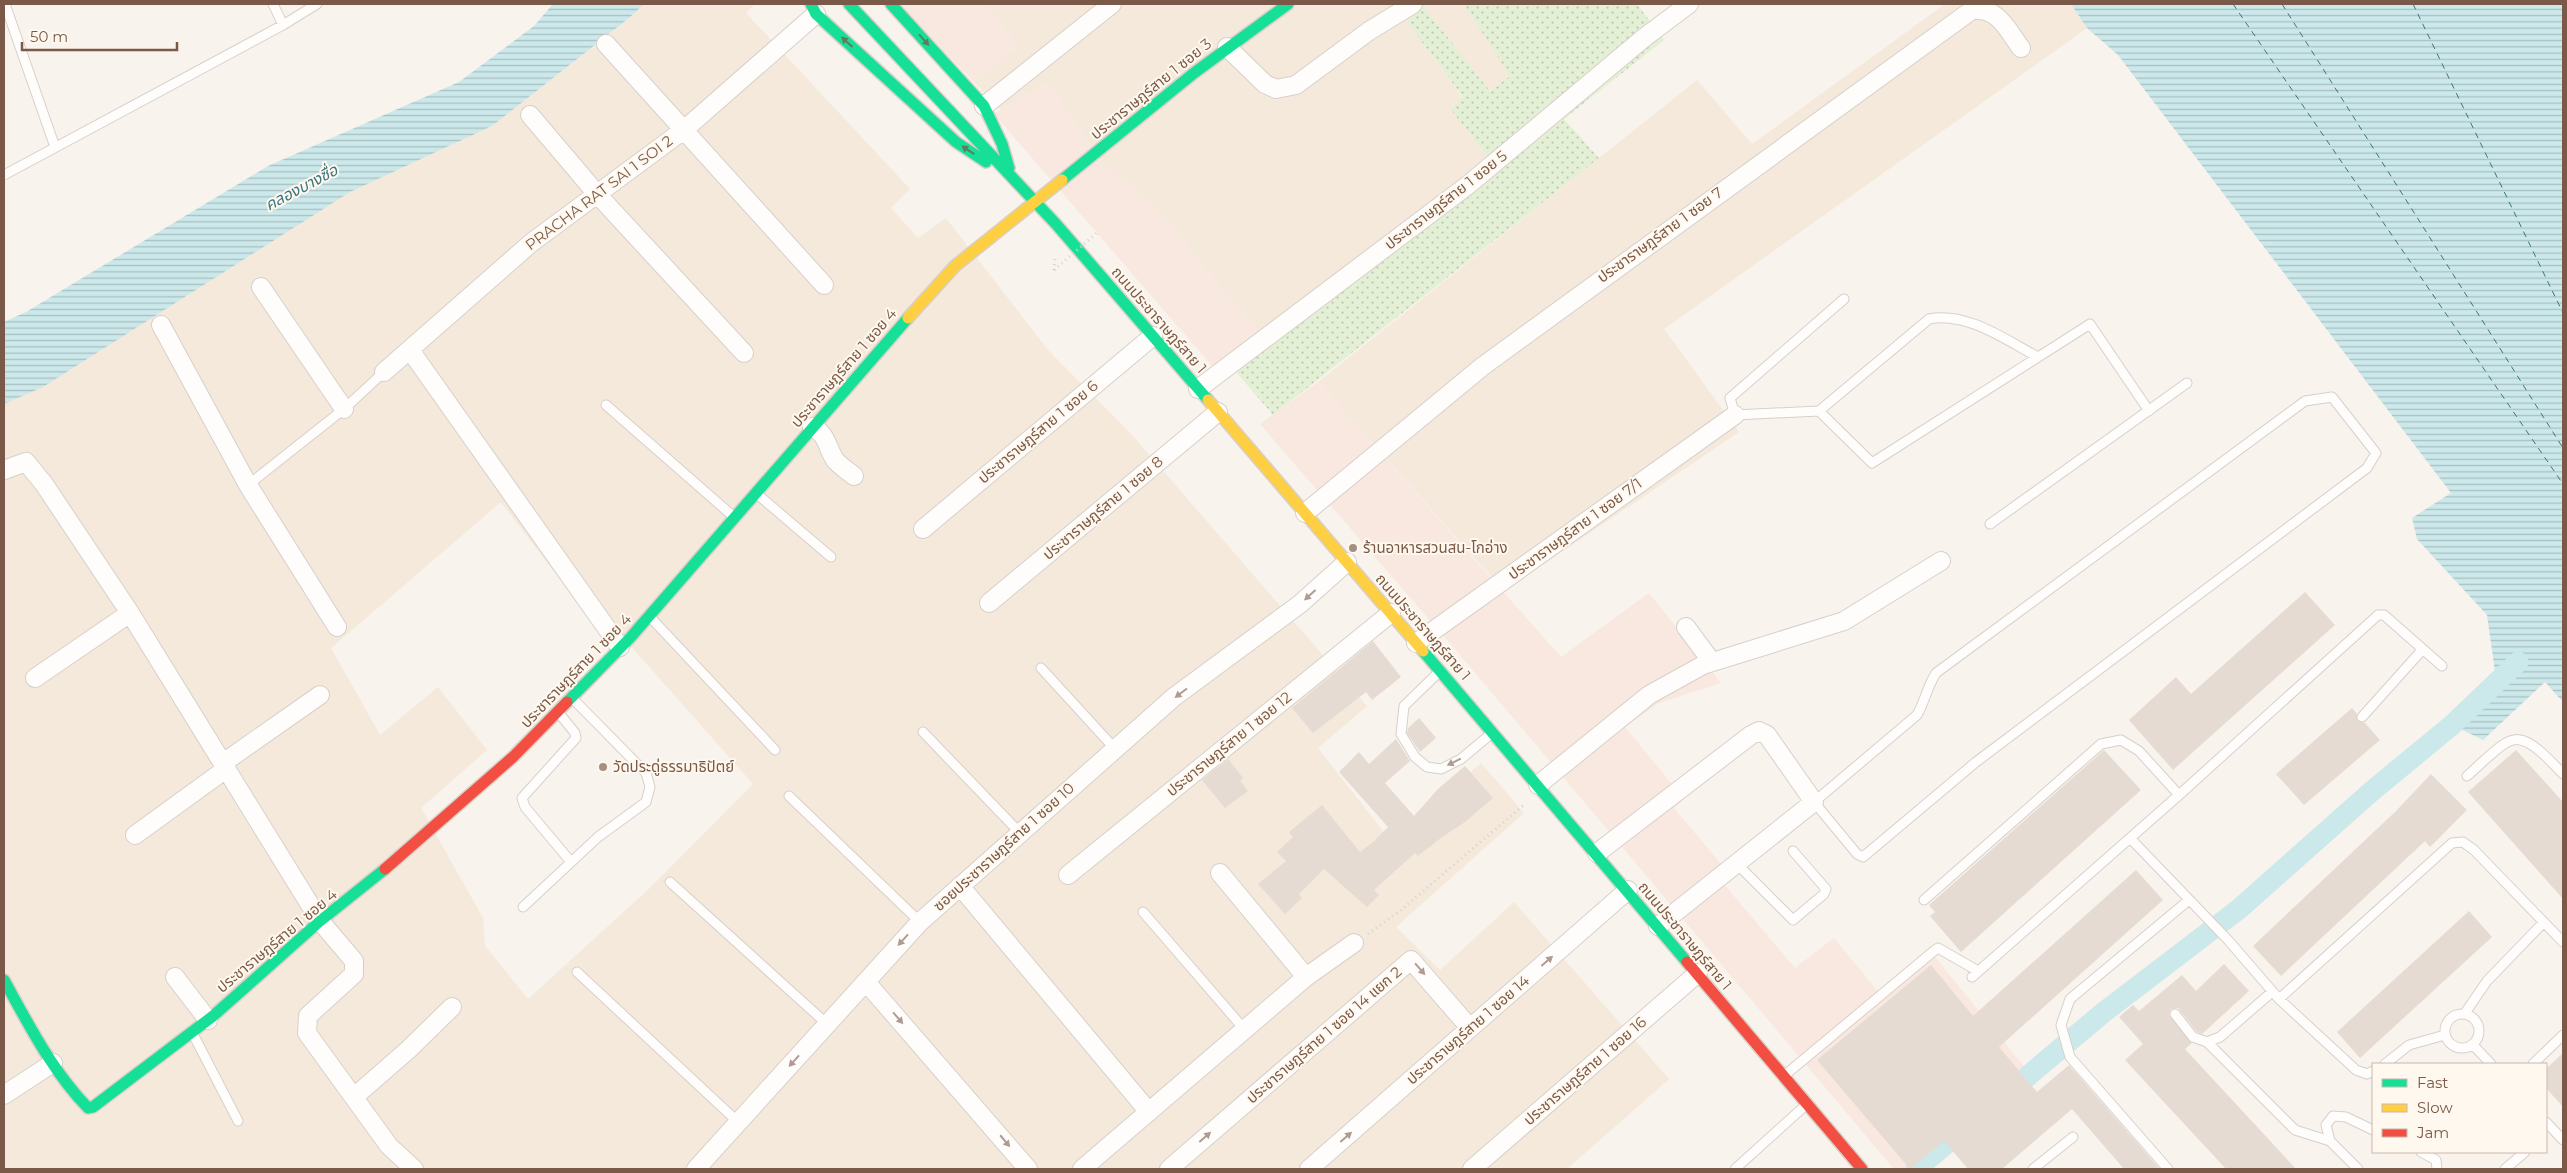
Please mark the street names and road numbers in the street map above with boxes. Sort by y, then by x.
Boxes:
street label: ประชาราษฎร์สาย 1 ซอย 3 [1086,34,1215,143]
street label: PRACHA RAT SAI 1 SOI 2 [521,131,676,254]
street label: ประชาราษฎร์สาย 1 ซอย 5 [1381,146,1511,253]
street label: ประชาราษฎร์สาย 1 ซอย 7 [1593,183,1726,287]
street label: ถนนประชาราษฎร์สาย 1 [1108,262,1211,377]
street label: ประชาราษฎร์สาย 1 ซอย 4 [787,304,901,431]
street label: ประชาราษฎร์สาย 1 ซอย 6 [974,376,1102,487]
street label: ประชาราษฎร์สาย 1 ซอย 8 [1039,452,1167,564]
street label: ประชาราษฎร์สาย 1 ซอย 7/1 [1504,474,1645,584]
street label: ถนนประชาราษฎร์สาย 1 [1372,569,1475,684]
street label: ประชาราษฎร์สาย 1 ซอย 4 [516,609,635,732]
street label: ประชาราษฎร์สาย 1 ซอย 12 [1162,687,1295,800]
street label: ซอยประชาราษฎร์สาย 1 ซอย 10 [929,778,1078,915]
street label: ถนนประชาราษฎร์สาย 1 [1635,878,1736,994]
street label: ประชาราษฎร์สาย 1 ซอย 4 [212,885,341,997]
street label: ประชาราษฎร์สาย 1 ซอย 14 แยก 2 [1242,962,1405,1107]
street label: ประชาราษฎร์สาย 1 ซอย 14 [1402,971,1533,1088]
street label: ประชาราษฎร์สาย 1 ซอย 16 [1519,1012,1650,1129]

